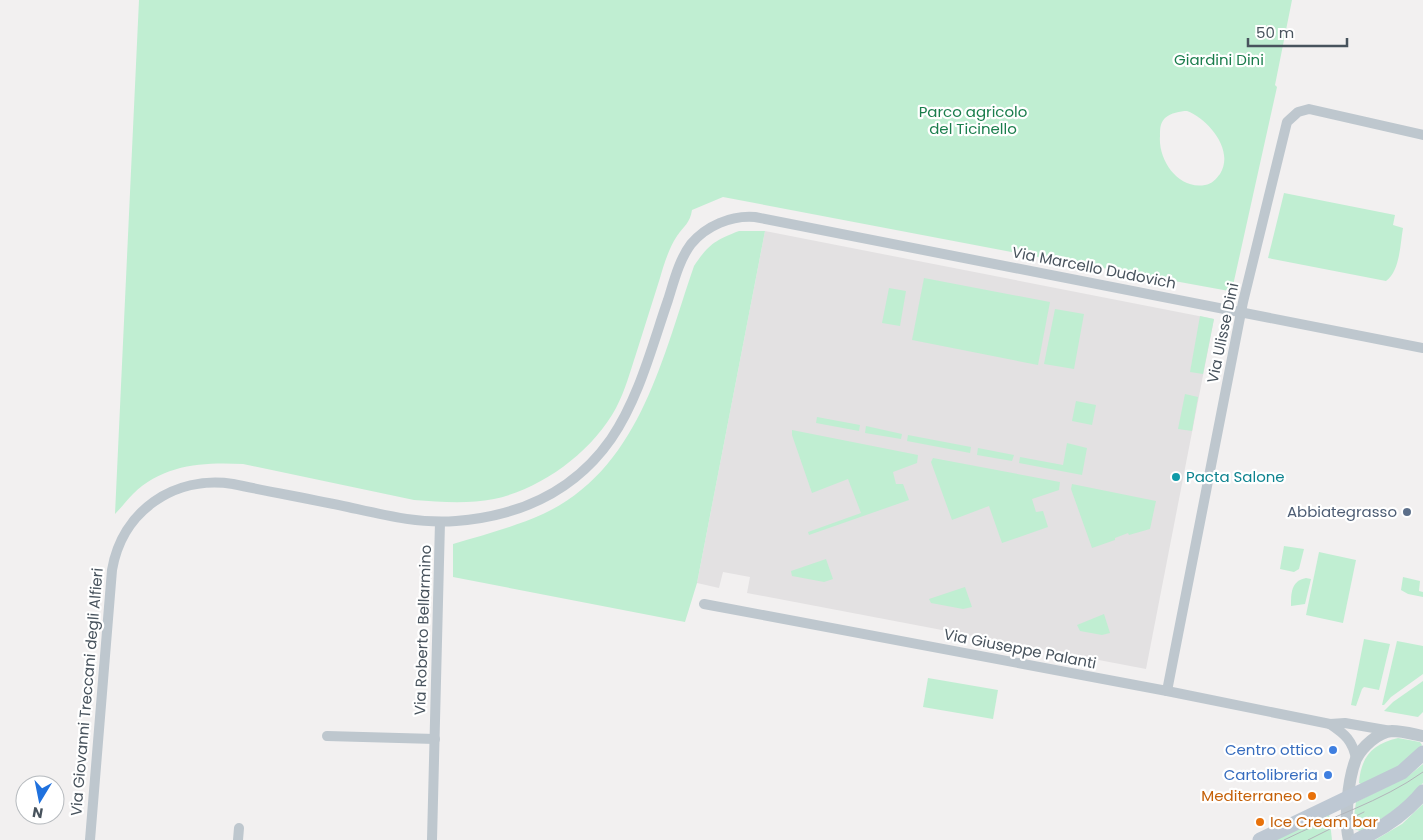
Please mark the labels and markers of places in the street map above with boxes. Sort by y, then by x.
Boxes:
place label: Pacta Salone [1186,466,1285,487]
marker: Pacta Salone [1170,471,1182,483]
place label: Abbiategrasso [1287,501,1397,522]
marker: Abbiategrasso [1401,506,1413,518]
place label: Centro ottico [1225,739,1323,760]
marker: Centro ottico [1327,744,1339,756]
place label: Cartolibreria [1224,764,1318,785]
marker: Cartolibreria [1322,769,1334,781]
place label: Mediterraneo [1201,785,1302,806]
marker: Mediterraneo [1306,790,1318,802]
place label: Ice Cream bar [1270,811,1378,832]
marker: Ice Cream bar [1254,816,1266,828]

